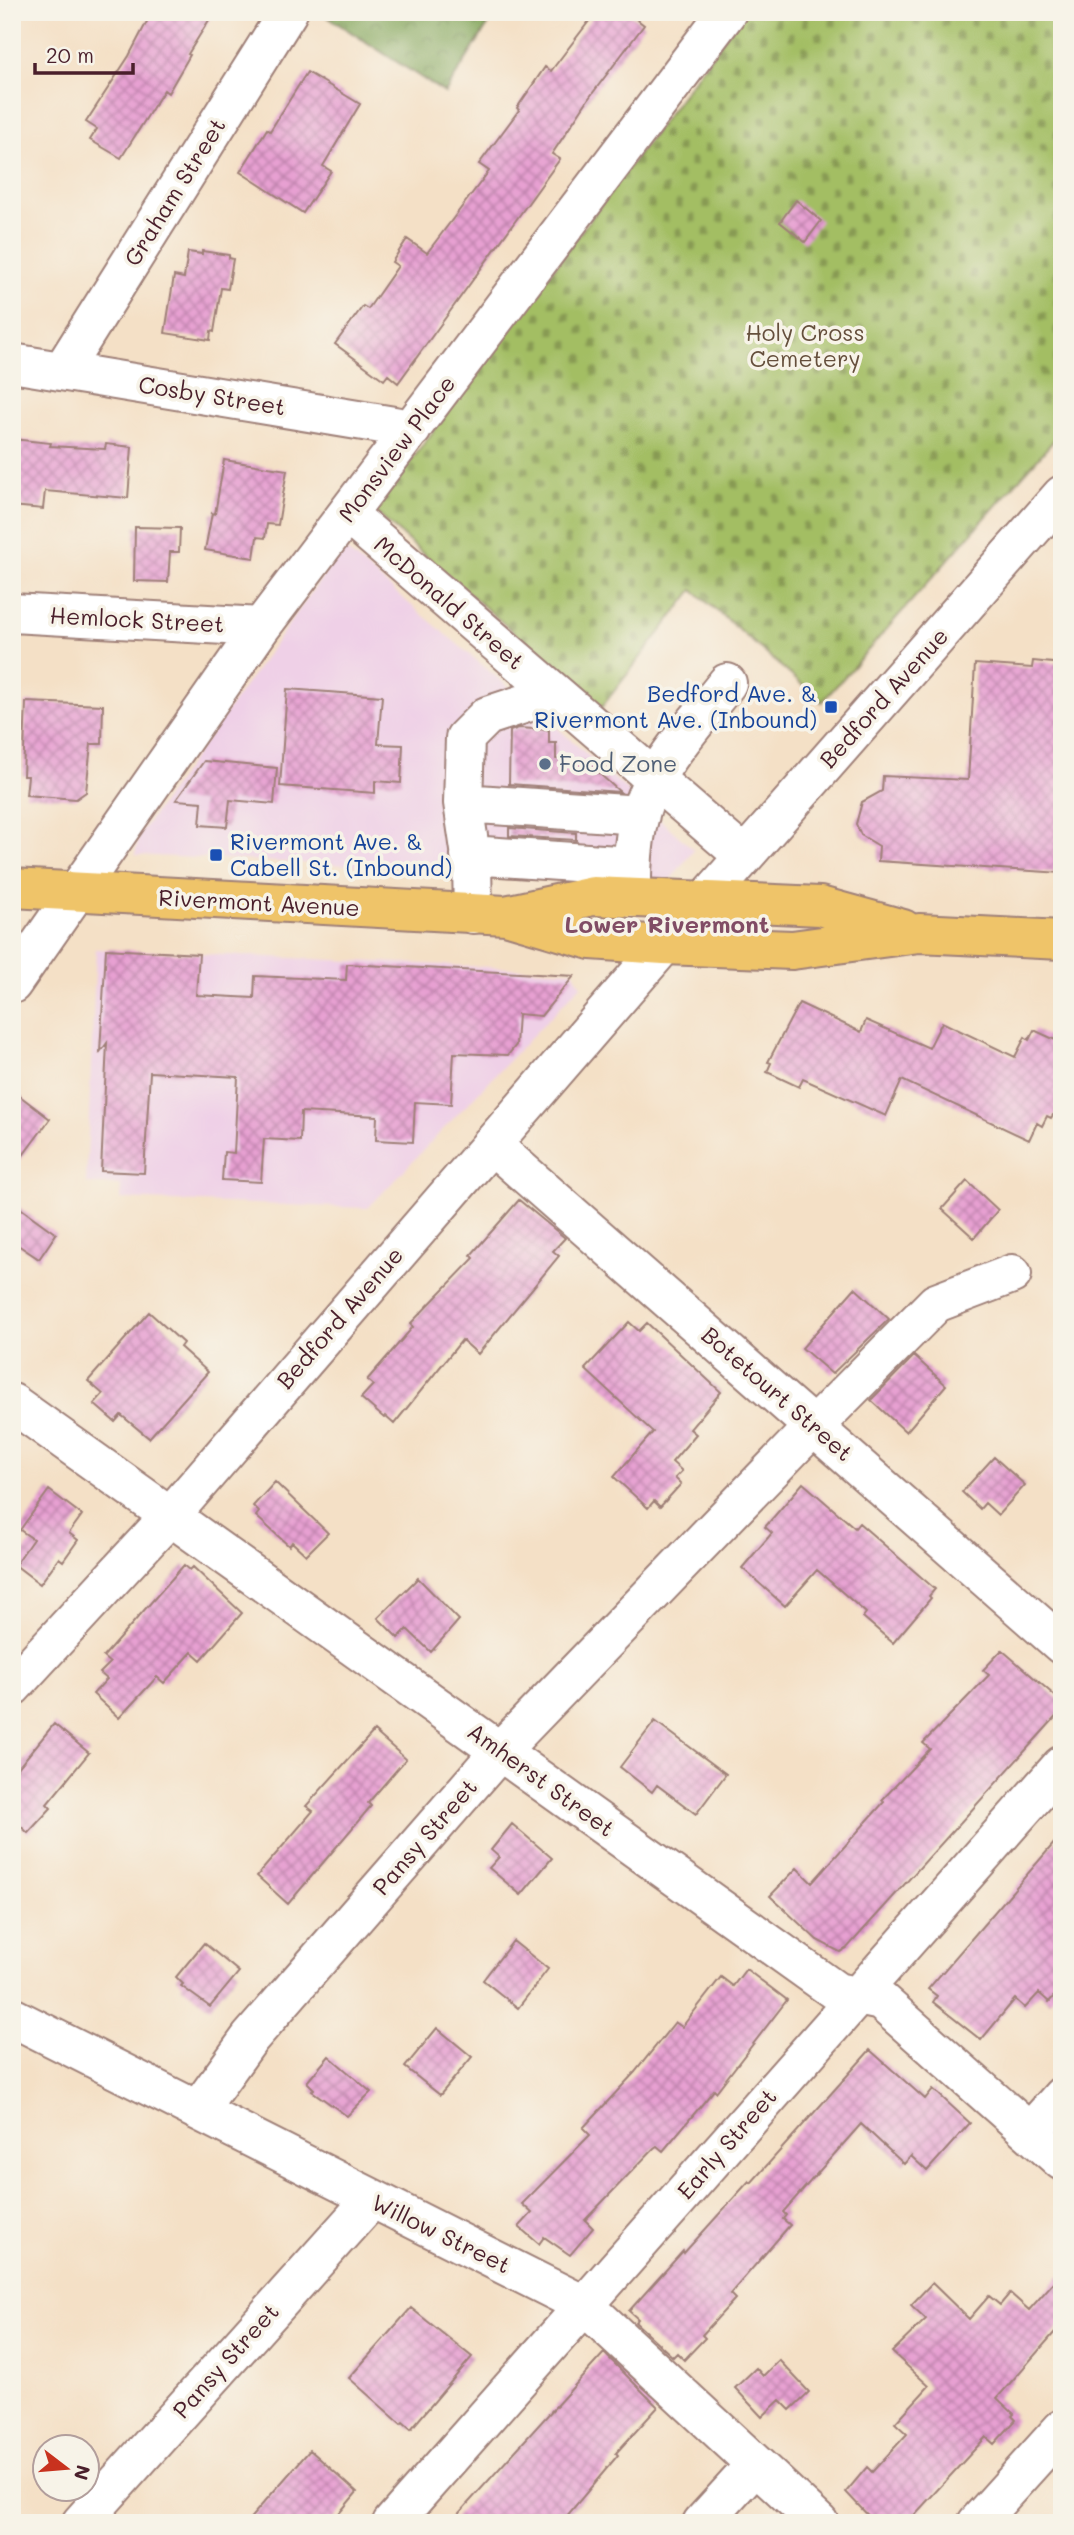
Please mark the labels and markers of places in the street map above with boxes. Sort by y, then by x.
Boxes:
place label: Bedford Ave. & Rivermont Ave. (Inbound) [534,678,817,734]
marker: Bedford Ave. & Rivermont Ave. (Inbound) [823,699,839,715]
place label: Food Zone [559,748,677,778]
marker: Food Zone [537,756,553,772]
place label: Rivermont Ave. & Cabell St. (Inbound) [230,826,452,882]
marker: Rivermont Ave. & Cabell St. (Inbound) [208,847,224,863]

